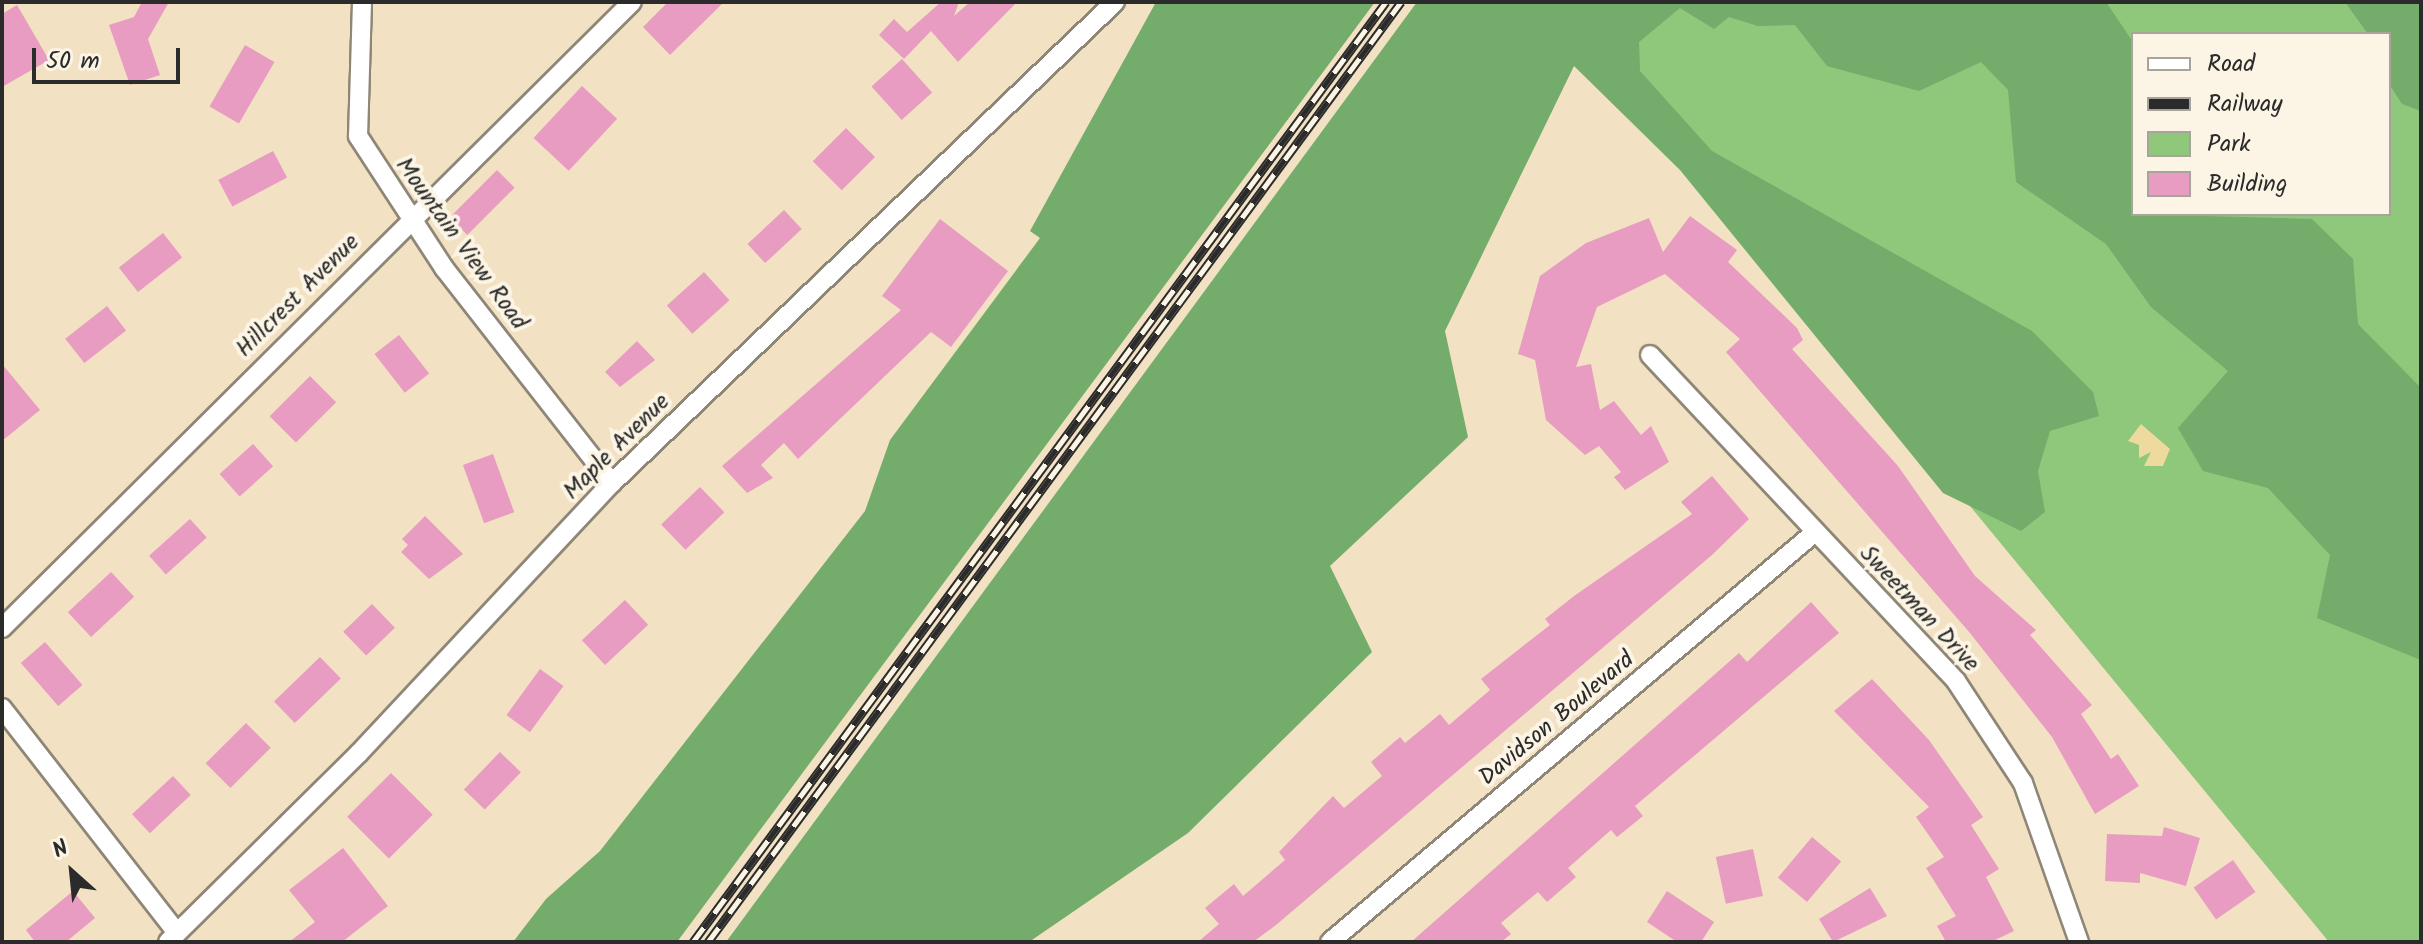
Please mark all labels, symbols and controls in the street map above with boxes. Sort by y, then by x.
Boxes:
scale bar [36,32,184,82]
legend [2131,32,2391,216]
text: 50 m [46,42,100,81]
text: Road [2207,45,2255,84]
text: Railway [2207,85,2283,124]
text: Park [2207,125,2251,164]
street label: Mountain View Road [389,152,533,336]
text: Building [2207,165,2287,204]
street label: Hillcrest Avenue [230,228,366,364]
street label: Maple Avenue [558,388,676,506]
street label: Sweetman Drive [1853,540,1985,678]
street label: Davidson Boulevard [1474,646,1640,792]
text: N [47,831,75,869]
north arrow [32,832,112,912]

